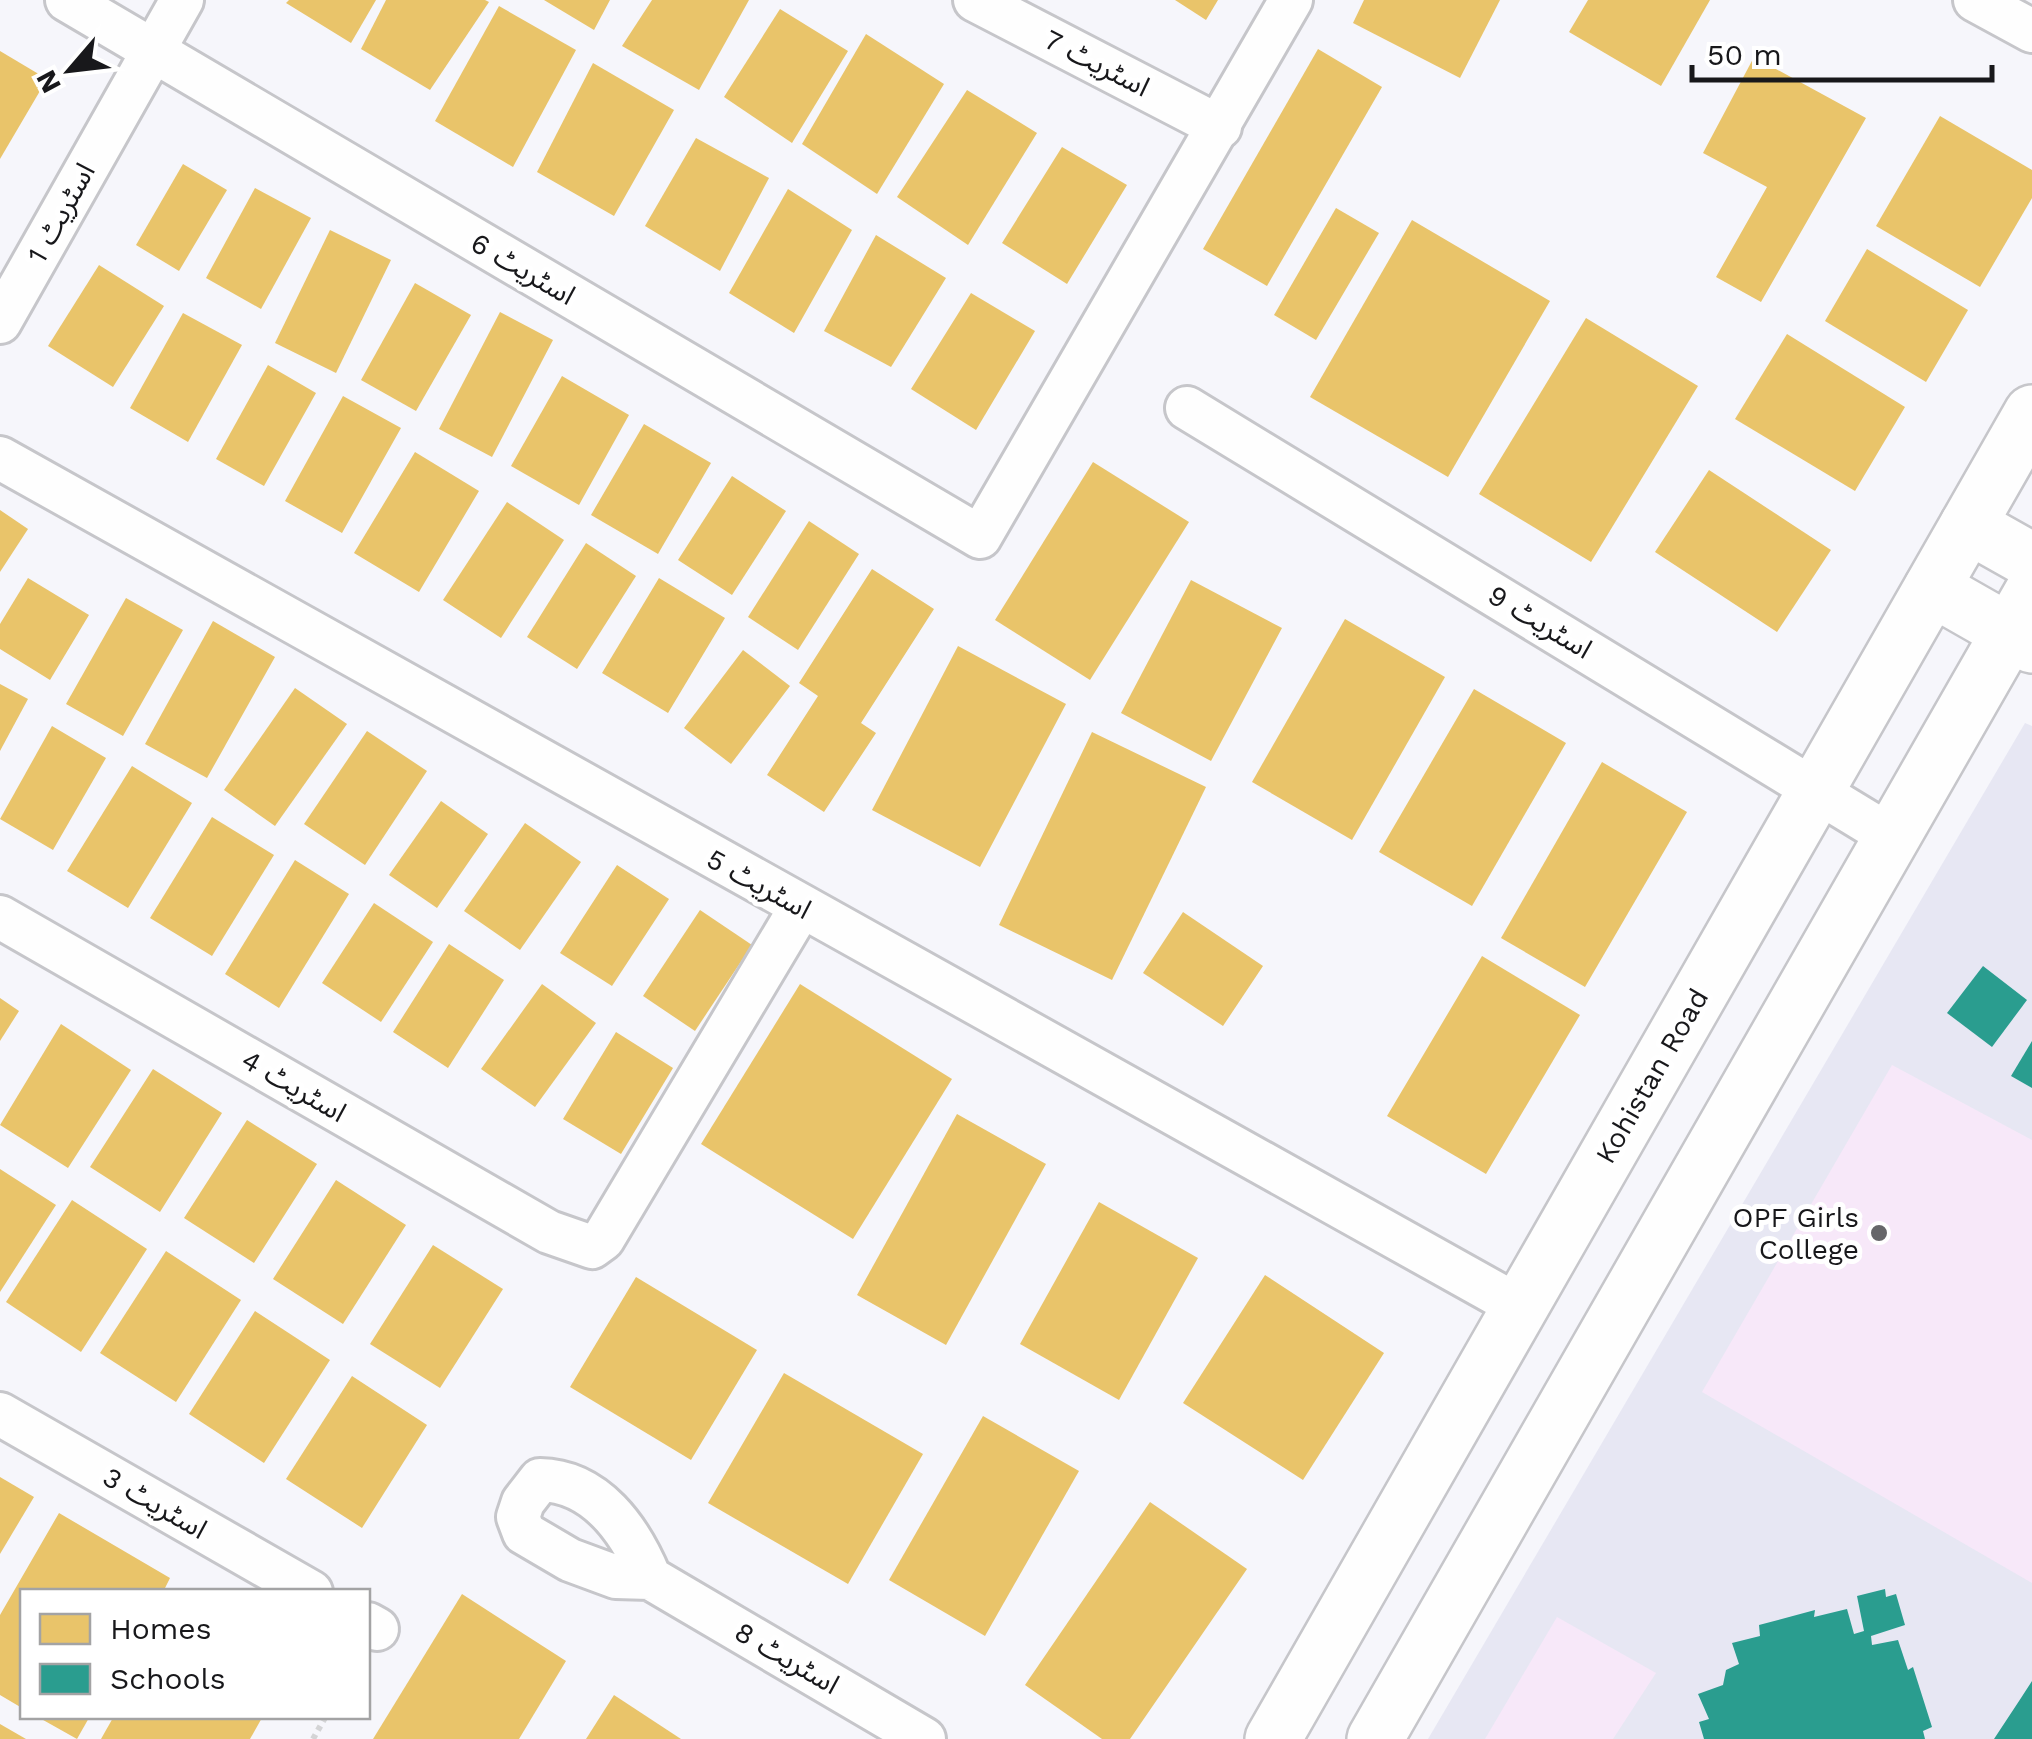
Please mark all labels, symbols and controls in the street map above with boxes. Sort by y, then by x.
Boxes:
north arrow [20,20,120,120]
scale bar [1692,20,1992,82]
street label: اسٹریٹ 7 [1039,23,1155,103]
text: 50 m [1707,37,1782,72]
text: N [29,65,68,98]
street label: اسٹریٹ 1 [20,157,102,269]
street label: اسٹریٹ 6 [465,226,581,312]
street label: اسٹریٹ 9 [1482,578,1598,666]
street label: اسٹریٹ 5 [701,842,817,926]
street label: Kohistan Road [1589,983,1715,1169]
street label: اسٹریٹ 4 [236,1043,352,1129]
place label: OPF Girls College [1733,1201,1859,1266]
marker: OPF Girls College [1868,1222,1890,1244]
street label: اسٹریٹ 3 [97,1460,213,1546]
legend [20,1589,370,1719]
text: Homes [110,1611,212,1646]
street label: اسٹریٹ 8 [729,1615,845,1701]
text: Schools [110,1661,226,1696]

